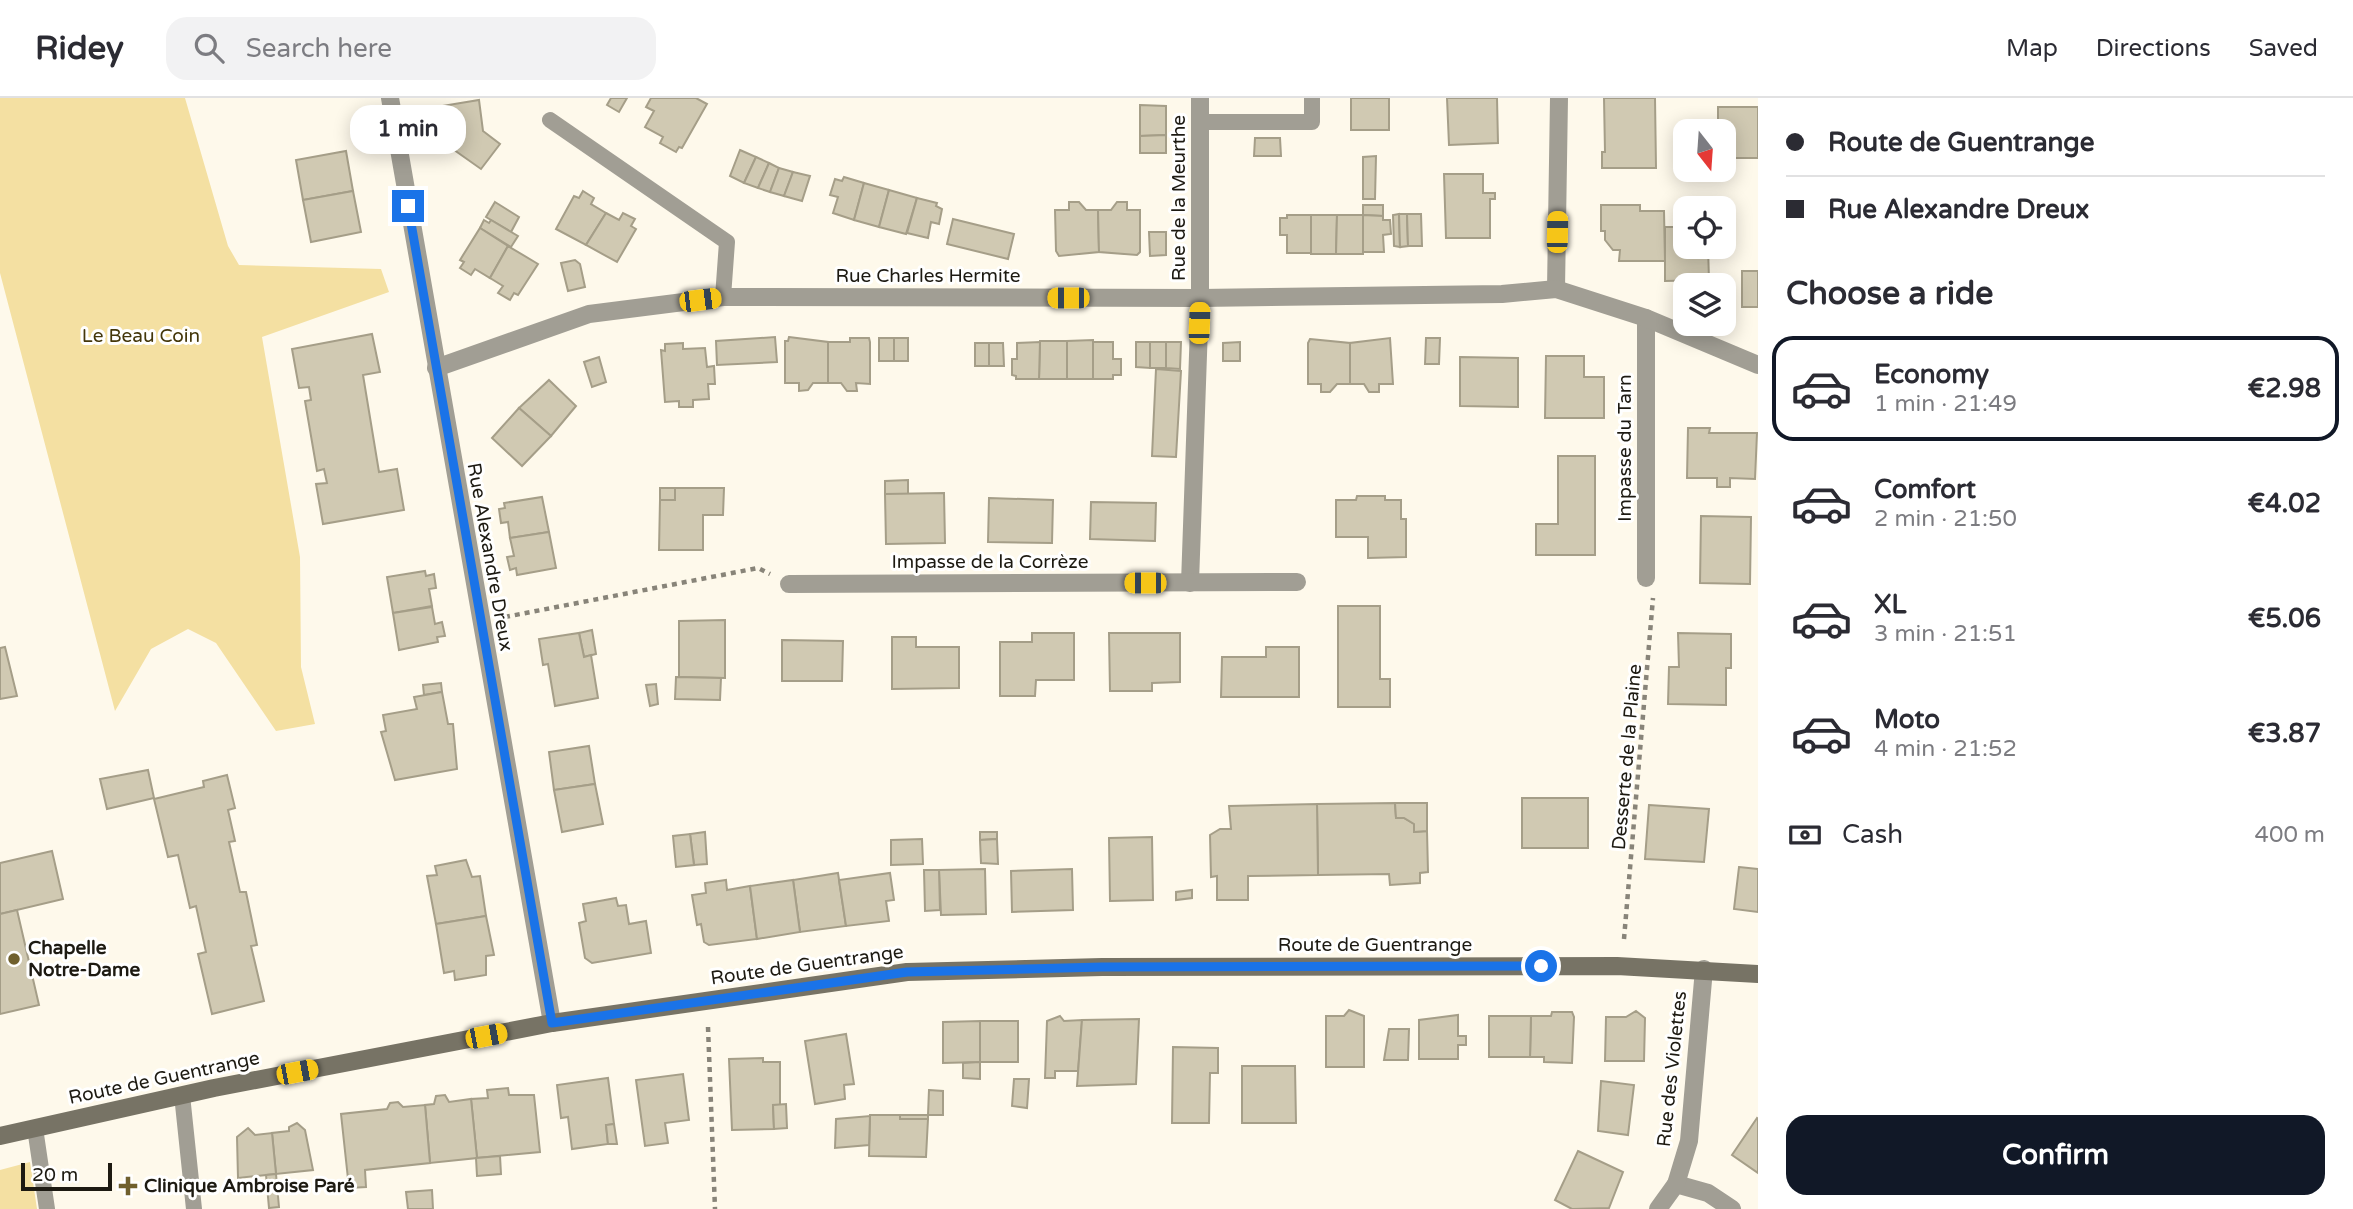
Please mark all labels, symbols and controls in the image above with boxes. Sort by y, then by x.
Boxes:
search box [166,17,656,80]
text: Ridey [35,29,124,68]
icon: search [190,29,228,67]
text: Search here [246,33,392,64]
text: Map [2006,34,2058,63]
text: Directions [2096,34,2211,63]
text: Saved [2249,34,2318,63]
callout: 1 min [350,105,466,154]
text: 1 min [377,115,439,143]
street label: Rue de la Meurthe [1168,115,1190,281]
north arrow [1673,119,1736,182]
map controls [1673,119,1736,336]
text: Route de Guentrange [1828,127,2094,158]
route end [392,190,424,222]
text: Rue Alexandre Dreux [1828,194,2089,225]
button: locate [1673,196,1736,259]
car [1547,211,1568,253]
street label: Rue Charles Hermite [835,265,1021,287]
button: layers [1673,273,1736,336]
text: Choose a ride [1786,275,1993,313]
car [678,287,723,313]
car [1048,288,1090,309]
car [1188,302,1211,344]
park label: Le Beau Coin [82,325,200,347]
icon: car [1790,357,1853,420]
text: Economy [1874,359,1989,390]
text: €2.98 [2248,373,2321,404]
street label: Impasse du Tarn [1614,374,1636,522]
text: 1 min · 21:49 [1874,390,2017,418]
street label: Rue Alexandre Dreux [463,461,517,653]
icon: car [1790,472,1853,535]
text: Comfort [1874,474,1976,505]
text: €4.02 [2248,488,2321,519]
text: 2 min · 21:50 [1874,505,2017,533]
street label: Impasse de la Corrèze [892,551,1089,573]
car [1125,573,1167,594]
icon: car [1790,587,1853,650]
text: XL [1874,589,1906,620]
text: €5.06 [2248,603,2321,634]
text: 3 min · 21:51 [1874,620,2017,648]
street label: Desserte de la Plaine [1608,663,1646,851]
icon: car [1790,702,1853,765]
text: Moto [1874,704,1940,735]
text: €3.87 [2248,718,2321,749]
text: 4 min · 21:52 [1874,735,2017,763]
icon: cash [1786,816,1824,854]
text: Cash [1842,819,1903,850]
text: 400 m [2255,821,2325,849]
street label: Route de Guentrange [1278,934,1472,956]
place label: Chapelle Notre-Dame [28,937,140,981]
street label: Route de Guentrange [709,941,905,989]
route start [1525,950,1557,982]
marker: Chapelle Notre-Dame [6,951,22,967]
street label: Rue des Violettes [1653,990,1691,1148]
car [464,1022,509,1050]
street label: Route de Guentrange [66,1047,262,1109]
car [275,1058,320,1086]
button: Confirm [1786,1115,2325,1195]
scale bar [21,1160,112,1192]
text: 20 m [32,1164,78,1186]
place label: Clinique Ambroise Paré [144,1175,355,1198]
marker: Clinique Ambroise Paré [118,1176,138,1196]

